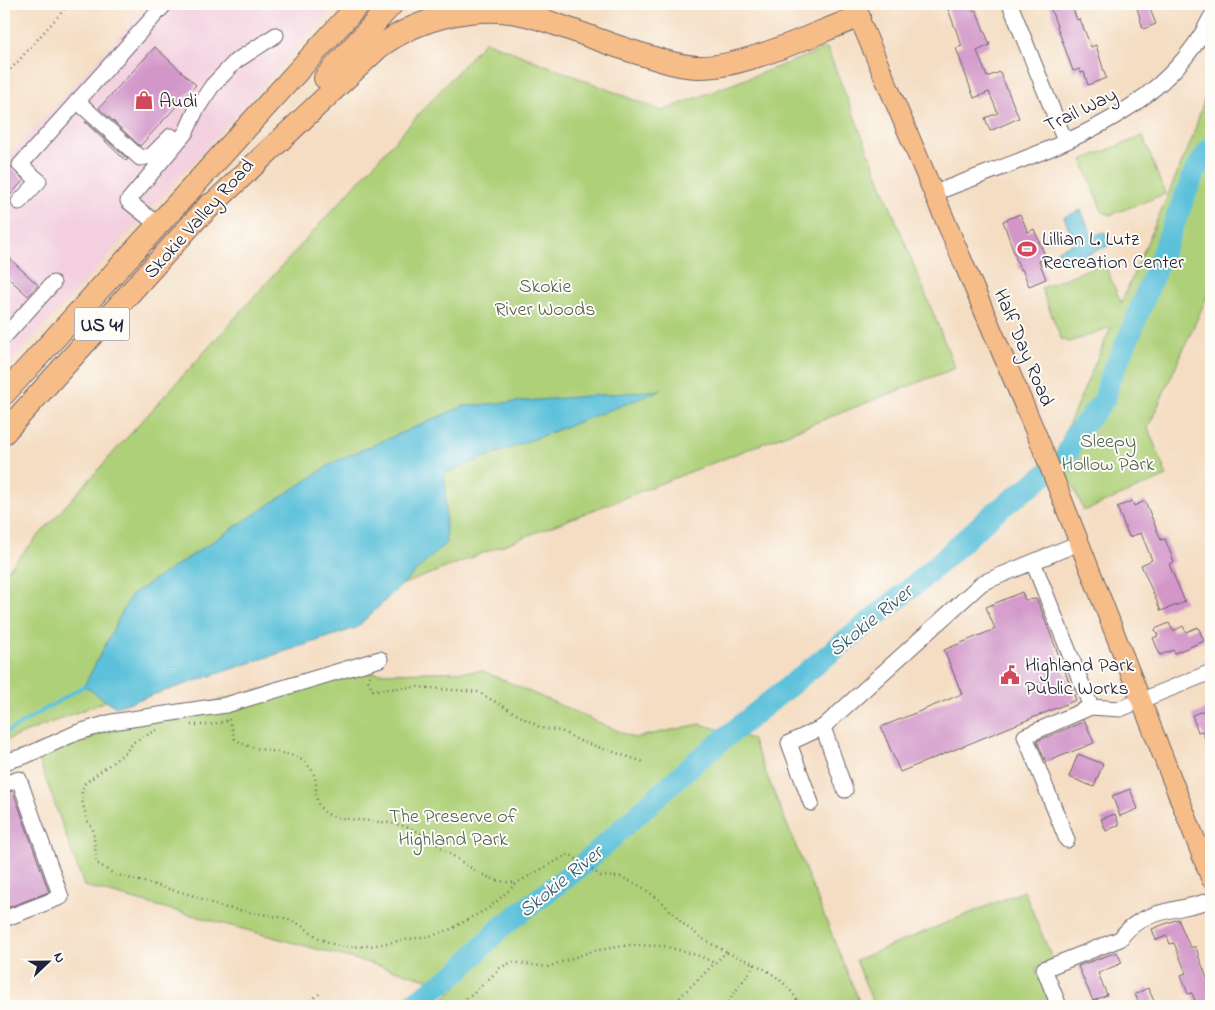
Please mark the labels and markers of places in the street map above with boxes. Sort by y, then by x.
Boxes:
place label: Audi [159,88,198,117]
shop icon: Audi [133,89,155,111]
place label: Lillian L. Lutz Recreation Center [1042,226,1185,278]
sports icon: Lillian L. Lutz Recreation Center [1016,238,1038,260]
place label: Highland Park Public Works [1025,652,1135,704]
public building icon: Highland Park Public Works [999,664,1021,686]

